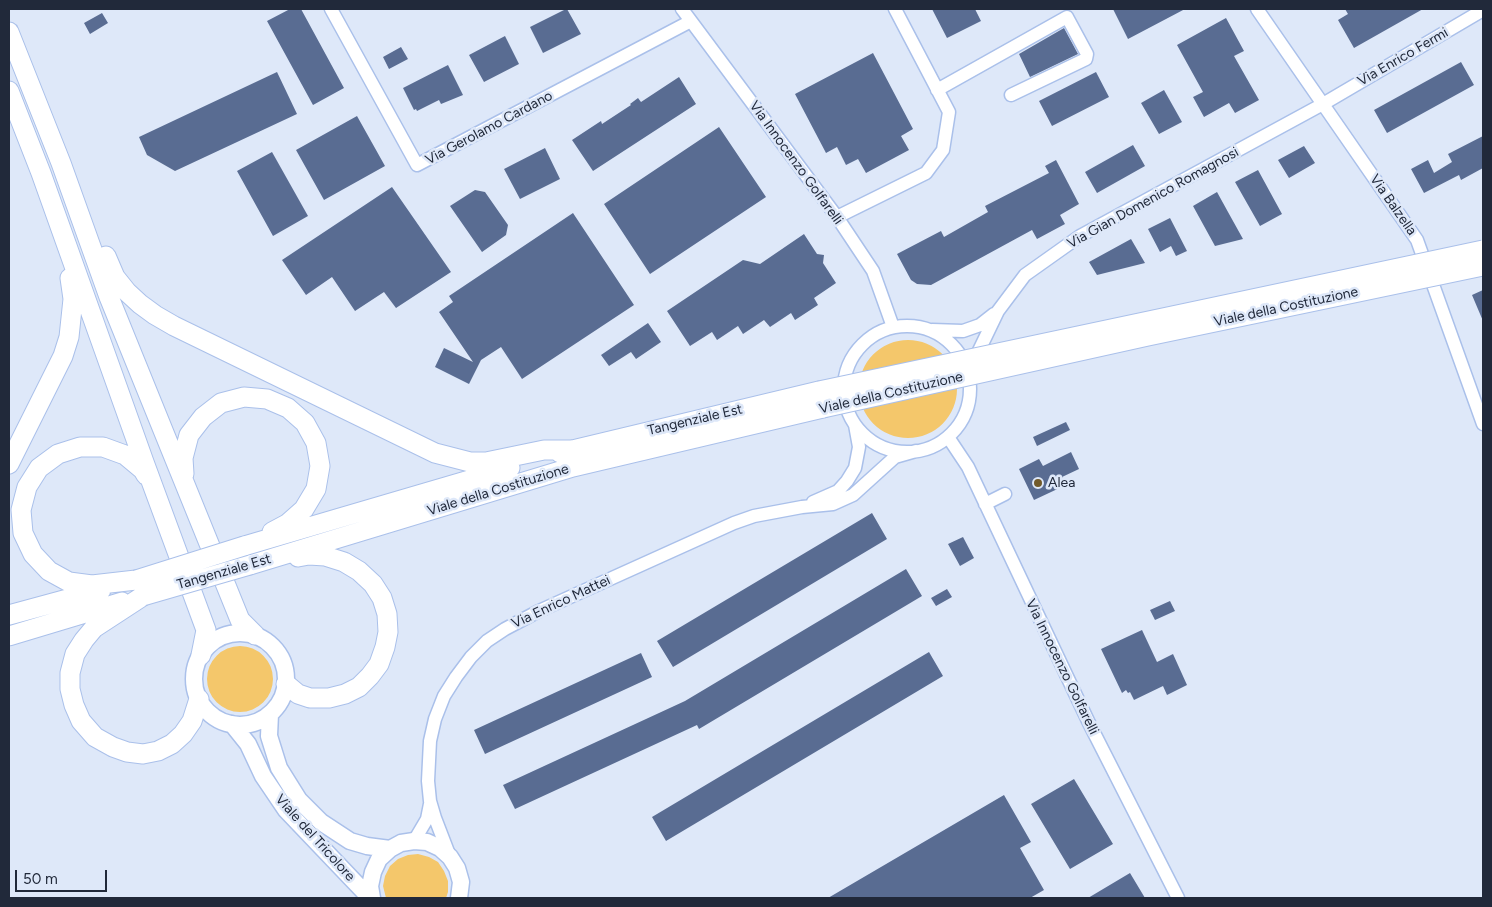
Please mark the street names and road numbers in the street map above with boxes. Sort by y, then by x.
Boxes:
street label: Via Enrico Fermi [1355,24,1451,90]
street label: Via Gerolamo Cardano [423,87,555,169]
street label: Via Innocenzo Golfarelli [746,98,846,228]
street label: Via Gian Domenico Romagnosi [1064,144,1242,252]
street label: Via Balzella [1366,171,1420,239]
street label: Viale della Costituzione [1212,284,1360,330]
street label: Viale della Costituzione [818,368,964,418]
street label: Tangenziale Est [646,401,744,439]
street label: Viale della Costituzione [425,460,571,520]
street label: Tangenziale Est [175,551,273,593]
street label: Via Enrico Mattei [509,572,613,632]
street label: Via Innocenzo Golfarelli [1022,597,1102,737]
street label: Viale del Tricolore [272,791,358,885]

